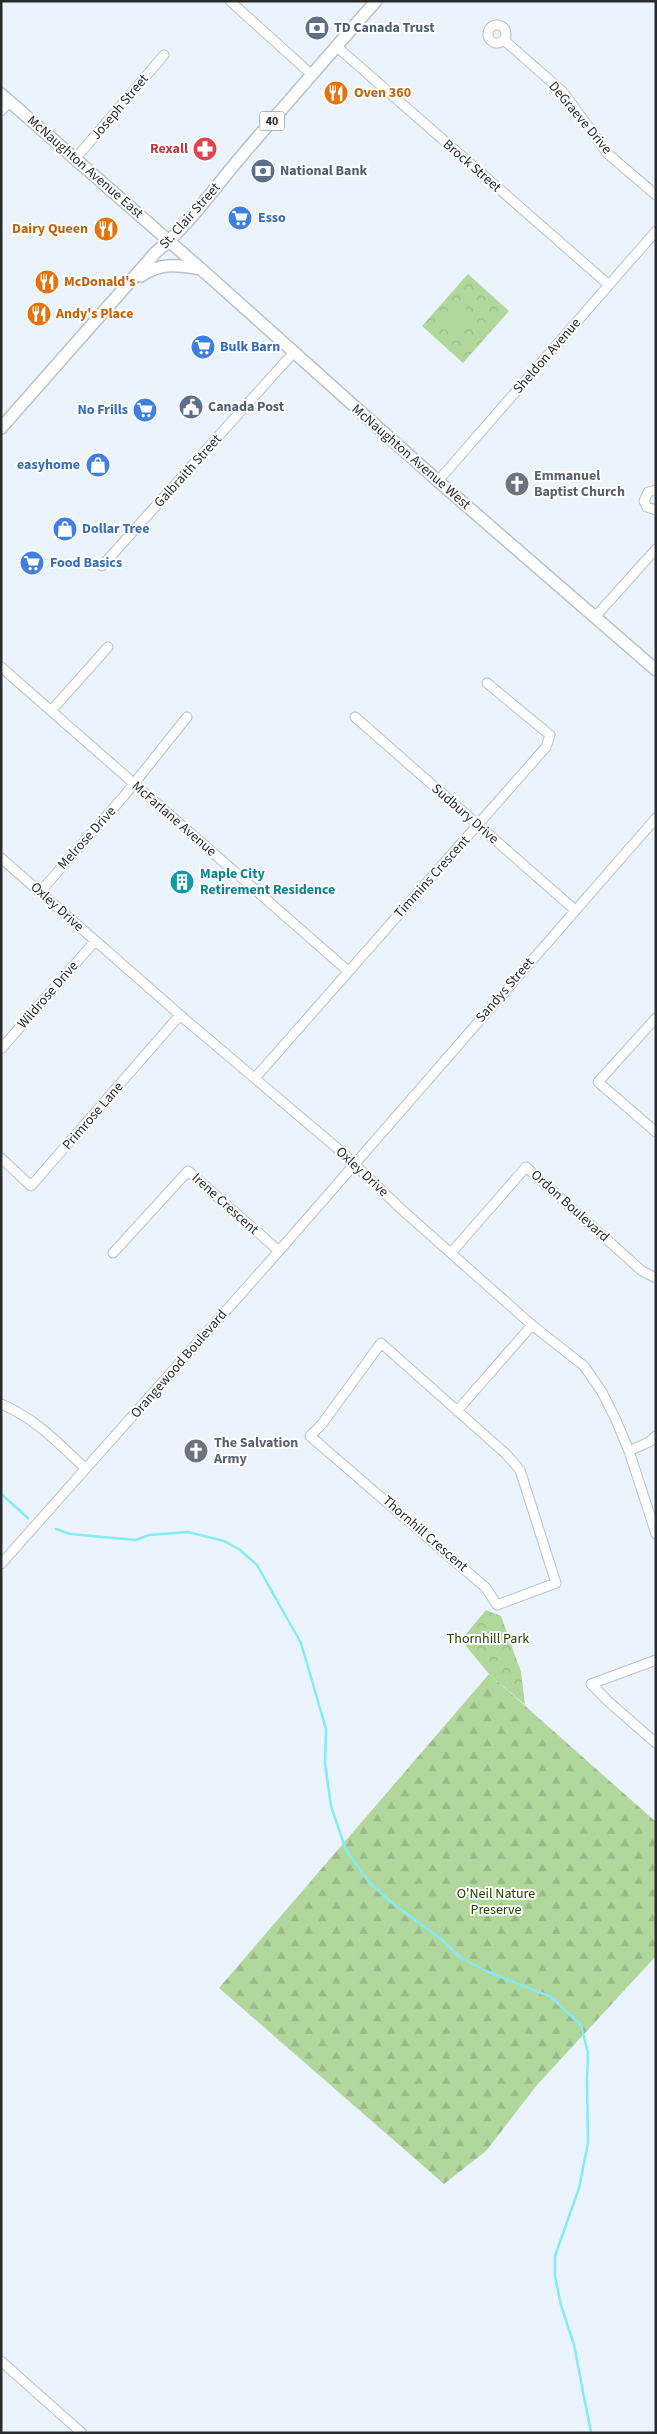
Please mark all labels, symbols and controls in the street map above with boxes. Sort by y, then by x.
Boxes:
bank icon: TD Canada Trust [304,15,330,41]
place label: TD Canada Trust [334,18,435,38]
street label: Joseph Street [87,70,154,144]
street label: DeGraeve Drive [544,77,616,159]
restaurant icon: Oven 360 [323,80,349,106]
place label: Oven 360 [354,83,411,103]
street label: McNaughton Avenue East [22,111,148,223]
road number: 40 [260,112,284,130]
street label: Brock Street [438,135,506,197]
pharmacy icon: Rexall [192,136,218,162]
place label: Rexall [150,139,188,159]
bank icon: National Bank [250,158,276,184]
place label: National Bank [280,161,367,181]
street label: St. Clair Street [155,178,225,254]
supermarket icon: Esso [227,205,253,231]
place label: Esso [258,208,286,228]
restaurant icon: Dairy Queen [93,216,119,242]
place label: Dairy Queen [12,219,88,239]
restaurant icon: McDonald's [34,269,60,295]
place label: McDonald's [64,272,135,292]
restaurant icon: Andy's Place [26,301,52,327]
place label: Andy's Place [55,304,133,324]
street label: Sheldon Avenue [508,314,586,398]
supermarket icon: Bulk Barn [190,334,216,360]
place label: Bulk Barn [220,337,280,357]
public building icon: Canada Post [178,394,204,420]
supermarket icon: No Frills [132,397,158,423]
place label: Canada Post [208,397,285,417]
place label: No Frills [77,400,128,420]
street label: McNaughton Avenue West [347,400,475,515]
street label: Galbraith Street [150,430,226,512]
shop icon: easyhome [85,452,111,478]
place label: easyhome [17,455,80,475]
place label: Emmanuel Baptist Church [534,466,625,502]
church icon: Emmanuel Baptist Church [504,471,530,497]
shop icon: Dollar Tree [52,516,78,542]
place label: Dollar Tree [82,519,150,539]
supermarket icon: Food Basics [19,550,45,576]
place label: Food Basics [50,553,122,573]
street label: McFarlane Avenue [127,777,221,861]
street label: Sudbury Drive [427,779,503,849]
street label: Melrose Drive [53,802,121,874]
street label: Timmins Crescent [389,831,475,923]
place label: Maple City Retirement Residence [200,864,335,900]
building icon: Maple City Retirement Residence [169,869,195,895]
street label: Oxley Drive [26,878,88,936]
street label: Sandys Street [471,953,539,1027]
street label: Wildrose Drive [13,957,83,1033]
street label: Primrose Lane [58,1078,128,1154]
street label: Oxley Drive [331,1142,393,1202]
street label: Ordon Boulevard [526,1165,614,1247]
street label: Irene Crescent [187,1169,263,1240]
street label: Orangewood Boulevard [126,1305,232,1423]
place label: The Salvation Army [213,1433,298,1469]
church icon: The Salvation Army [183,1438,209,1464]
street label: Thornhill Crescent [378,1491,472,1577]
park label: Thornhill Park [447,1629,529,1649]
park label: O'Neil Nature Preserve [457,1884,535,1920]

